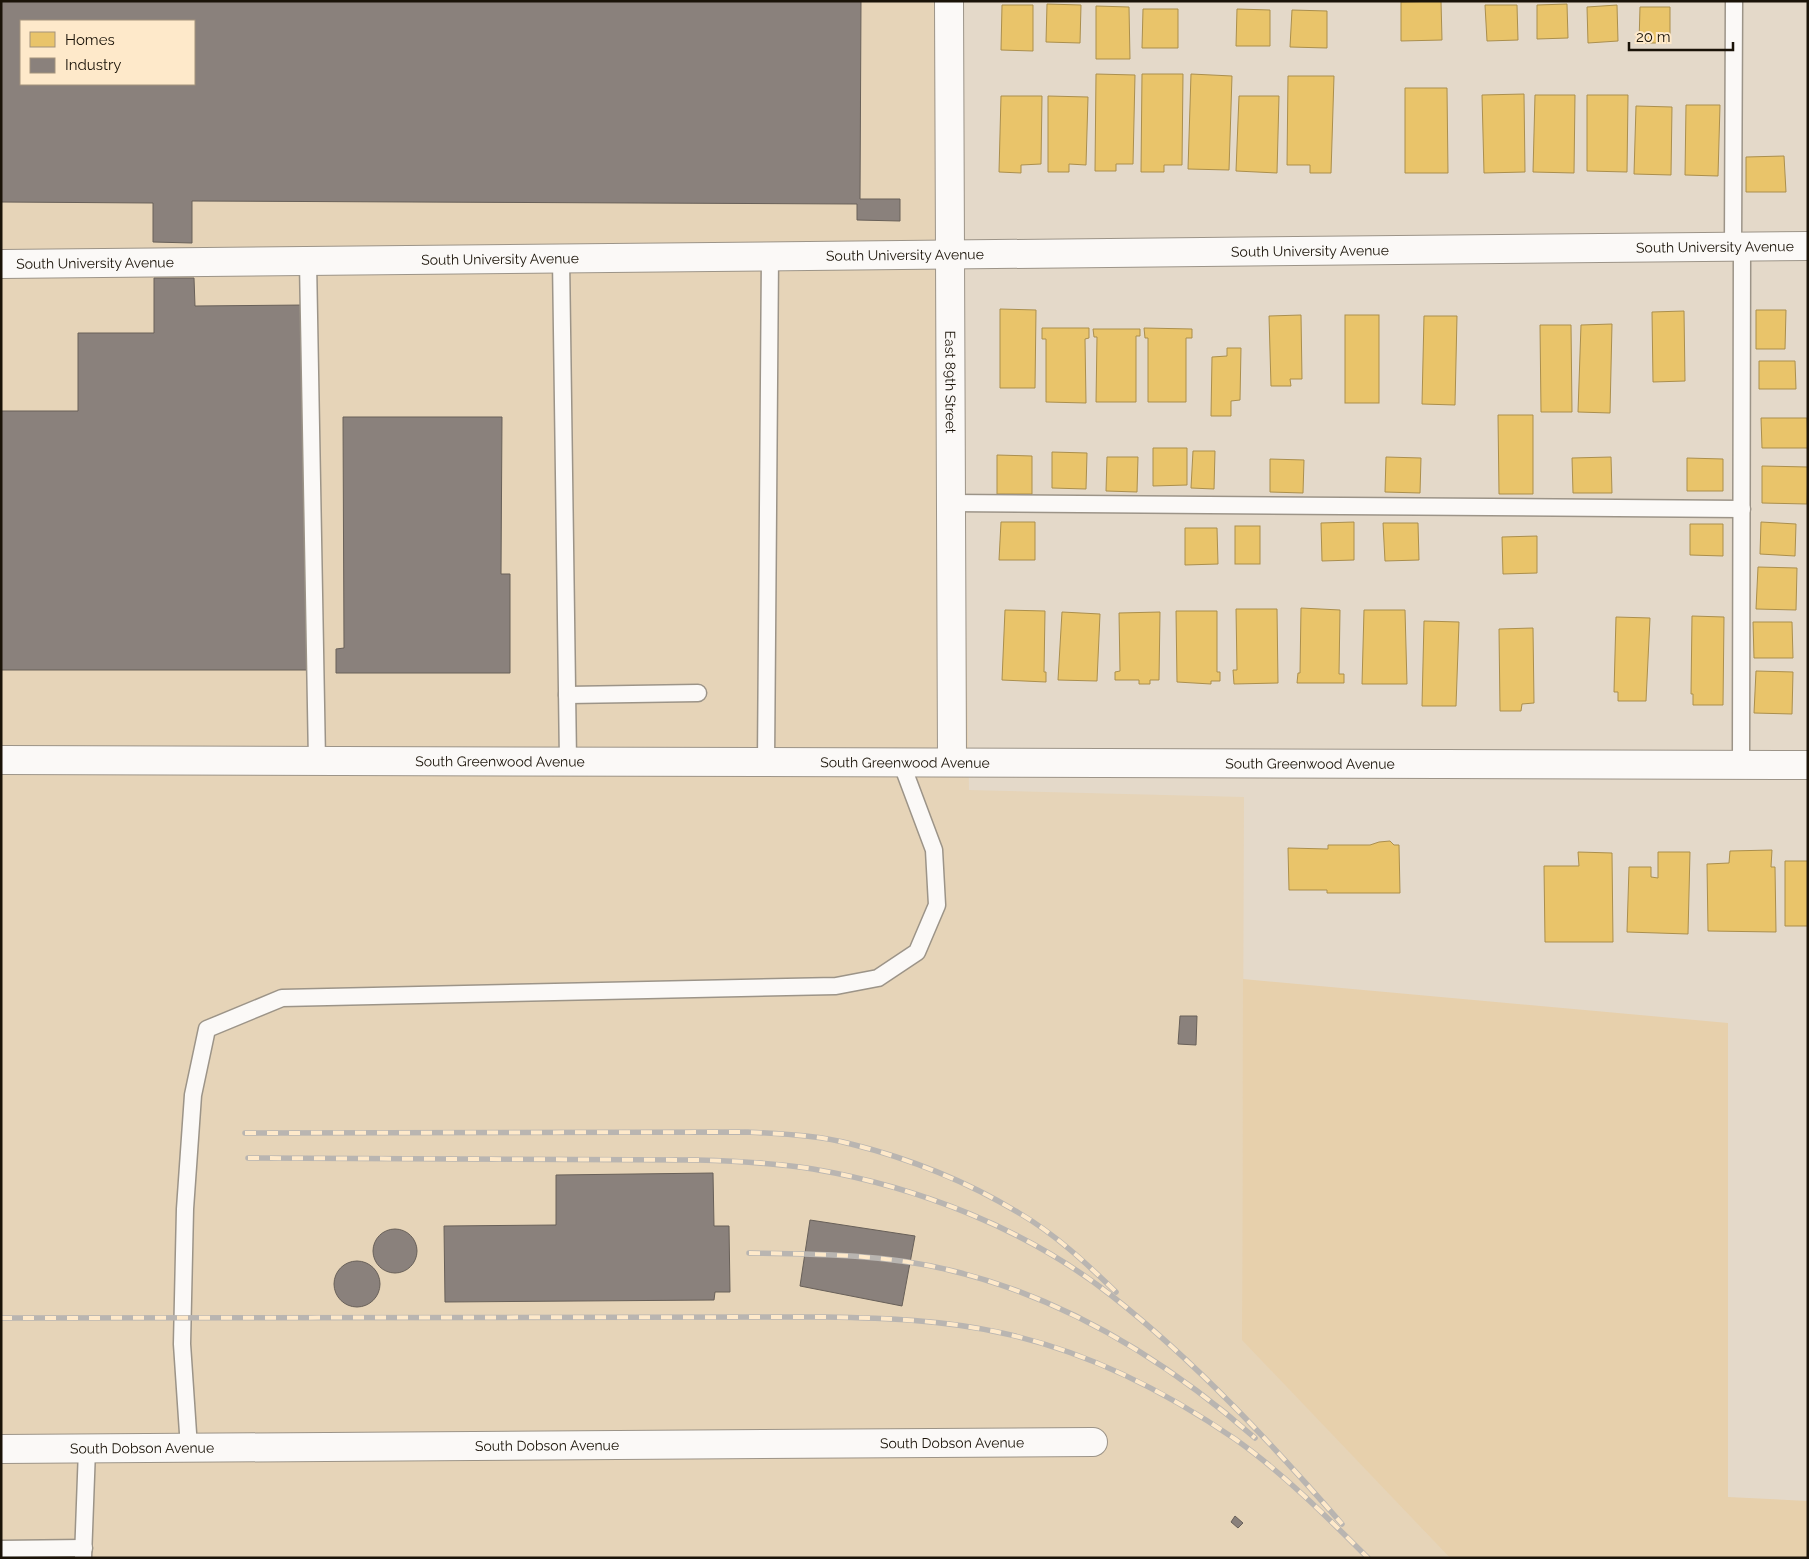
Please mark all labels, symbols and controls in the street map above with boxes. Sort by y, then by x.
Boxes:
legend [20,20,195,85]
scale bar [1629,20,1733,52]
text: 20 m [1636,28,1671,46]
text: Homes [65,31,115,49]
text: Industry [65,56,121,74]
street label: South University Avenue [1636,238,1794,256]
street label: South University Avenue [1231,242,1389,260]
street label: South University Avenue [826,246,984,264]
street label: South University Avenue [421,250,579,268]
street label: South University Avenue [16,254,174,272]
street label: East 89th Street [942,330,959,434]
street label: South Greenwood Avenue [415,753,585,770]
street label: South Greenwood Avenue [820,754,990,771]
street label: South Greenwood Avenue [1225,755,1395,772]
street label: South Dobson Avenue [880,1434,1024,1451]
street label: South Dobson Avenue [475,1437,619,1454]
street label: South Dobson Avenue [70,1440,214,1457]

